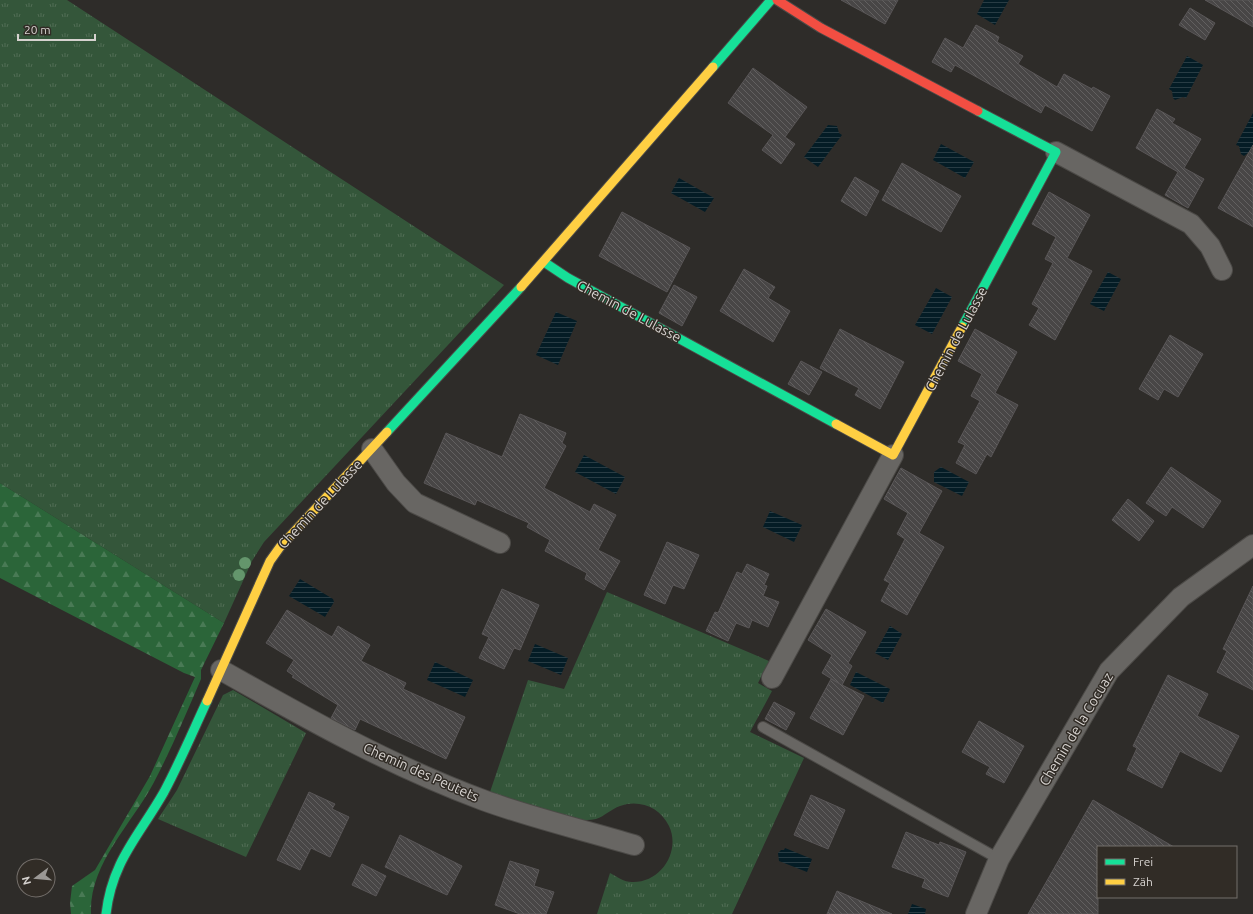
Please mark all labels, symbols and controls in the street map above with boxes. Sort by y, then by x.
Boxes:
scale bar [18,16,95,42]
text: 20 m [24,23,51,36]
street label: Chemin de Lulasse [574,277,684,345]
street label: Chemin de Lulasse [922,284,990,394]
street label: Chemin de Lulasse [275,456,365,552]
street label: Chemin de la Cocuaz [1036,670,1116,788]
street label: Chemin des Peutets [361,739,481,805]
legend [1097,846,1237,898]
text: Frei [1133,855,1153,868]
north arrow [16,858,56,898]
text: N [19,875,33,886]
text: Zäh [1133,875,1153,888]

